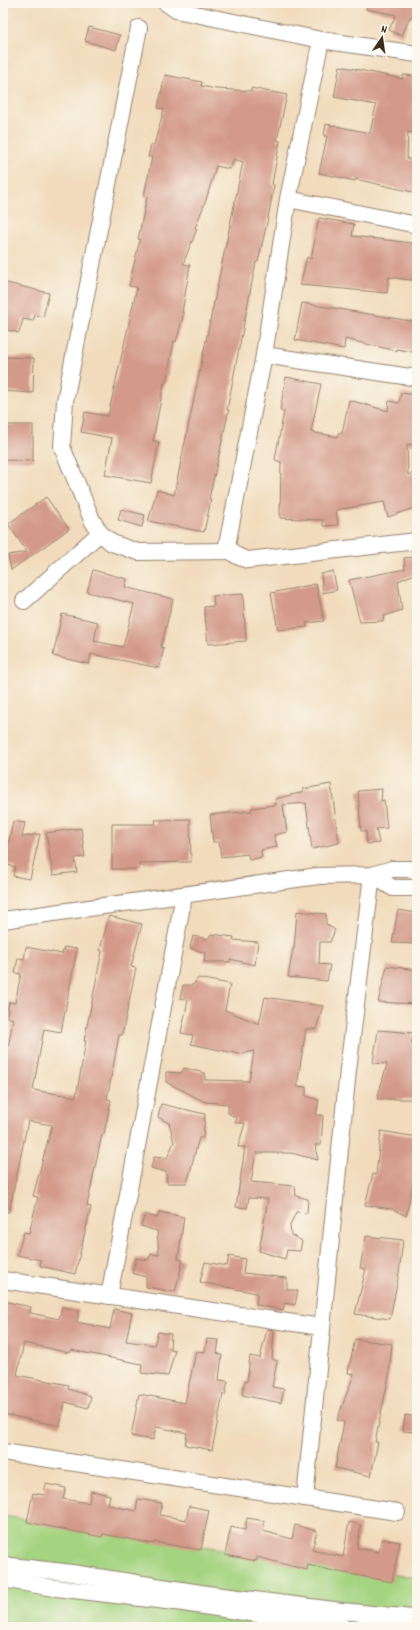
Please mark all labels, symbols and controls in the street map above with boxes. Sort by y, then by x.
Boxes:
north arrow [362,18,402,58]
text: N [379,22,389,39]

